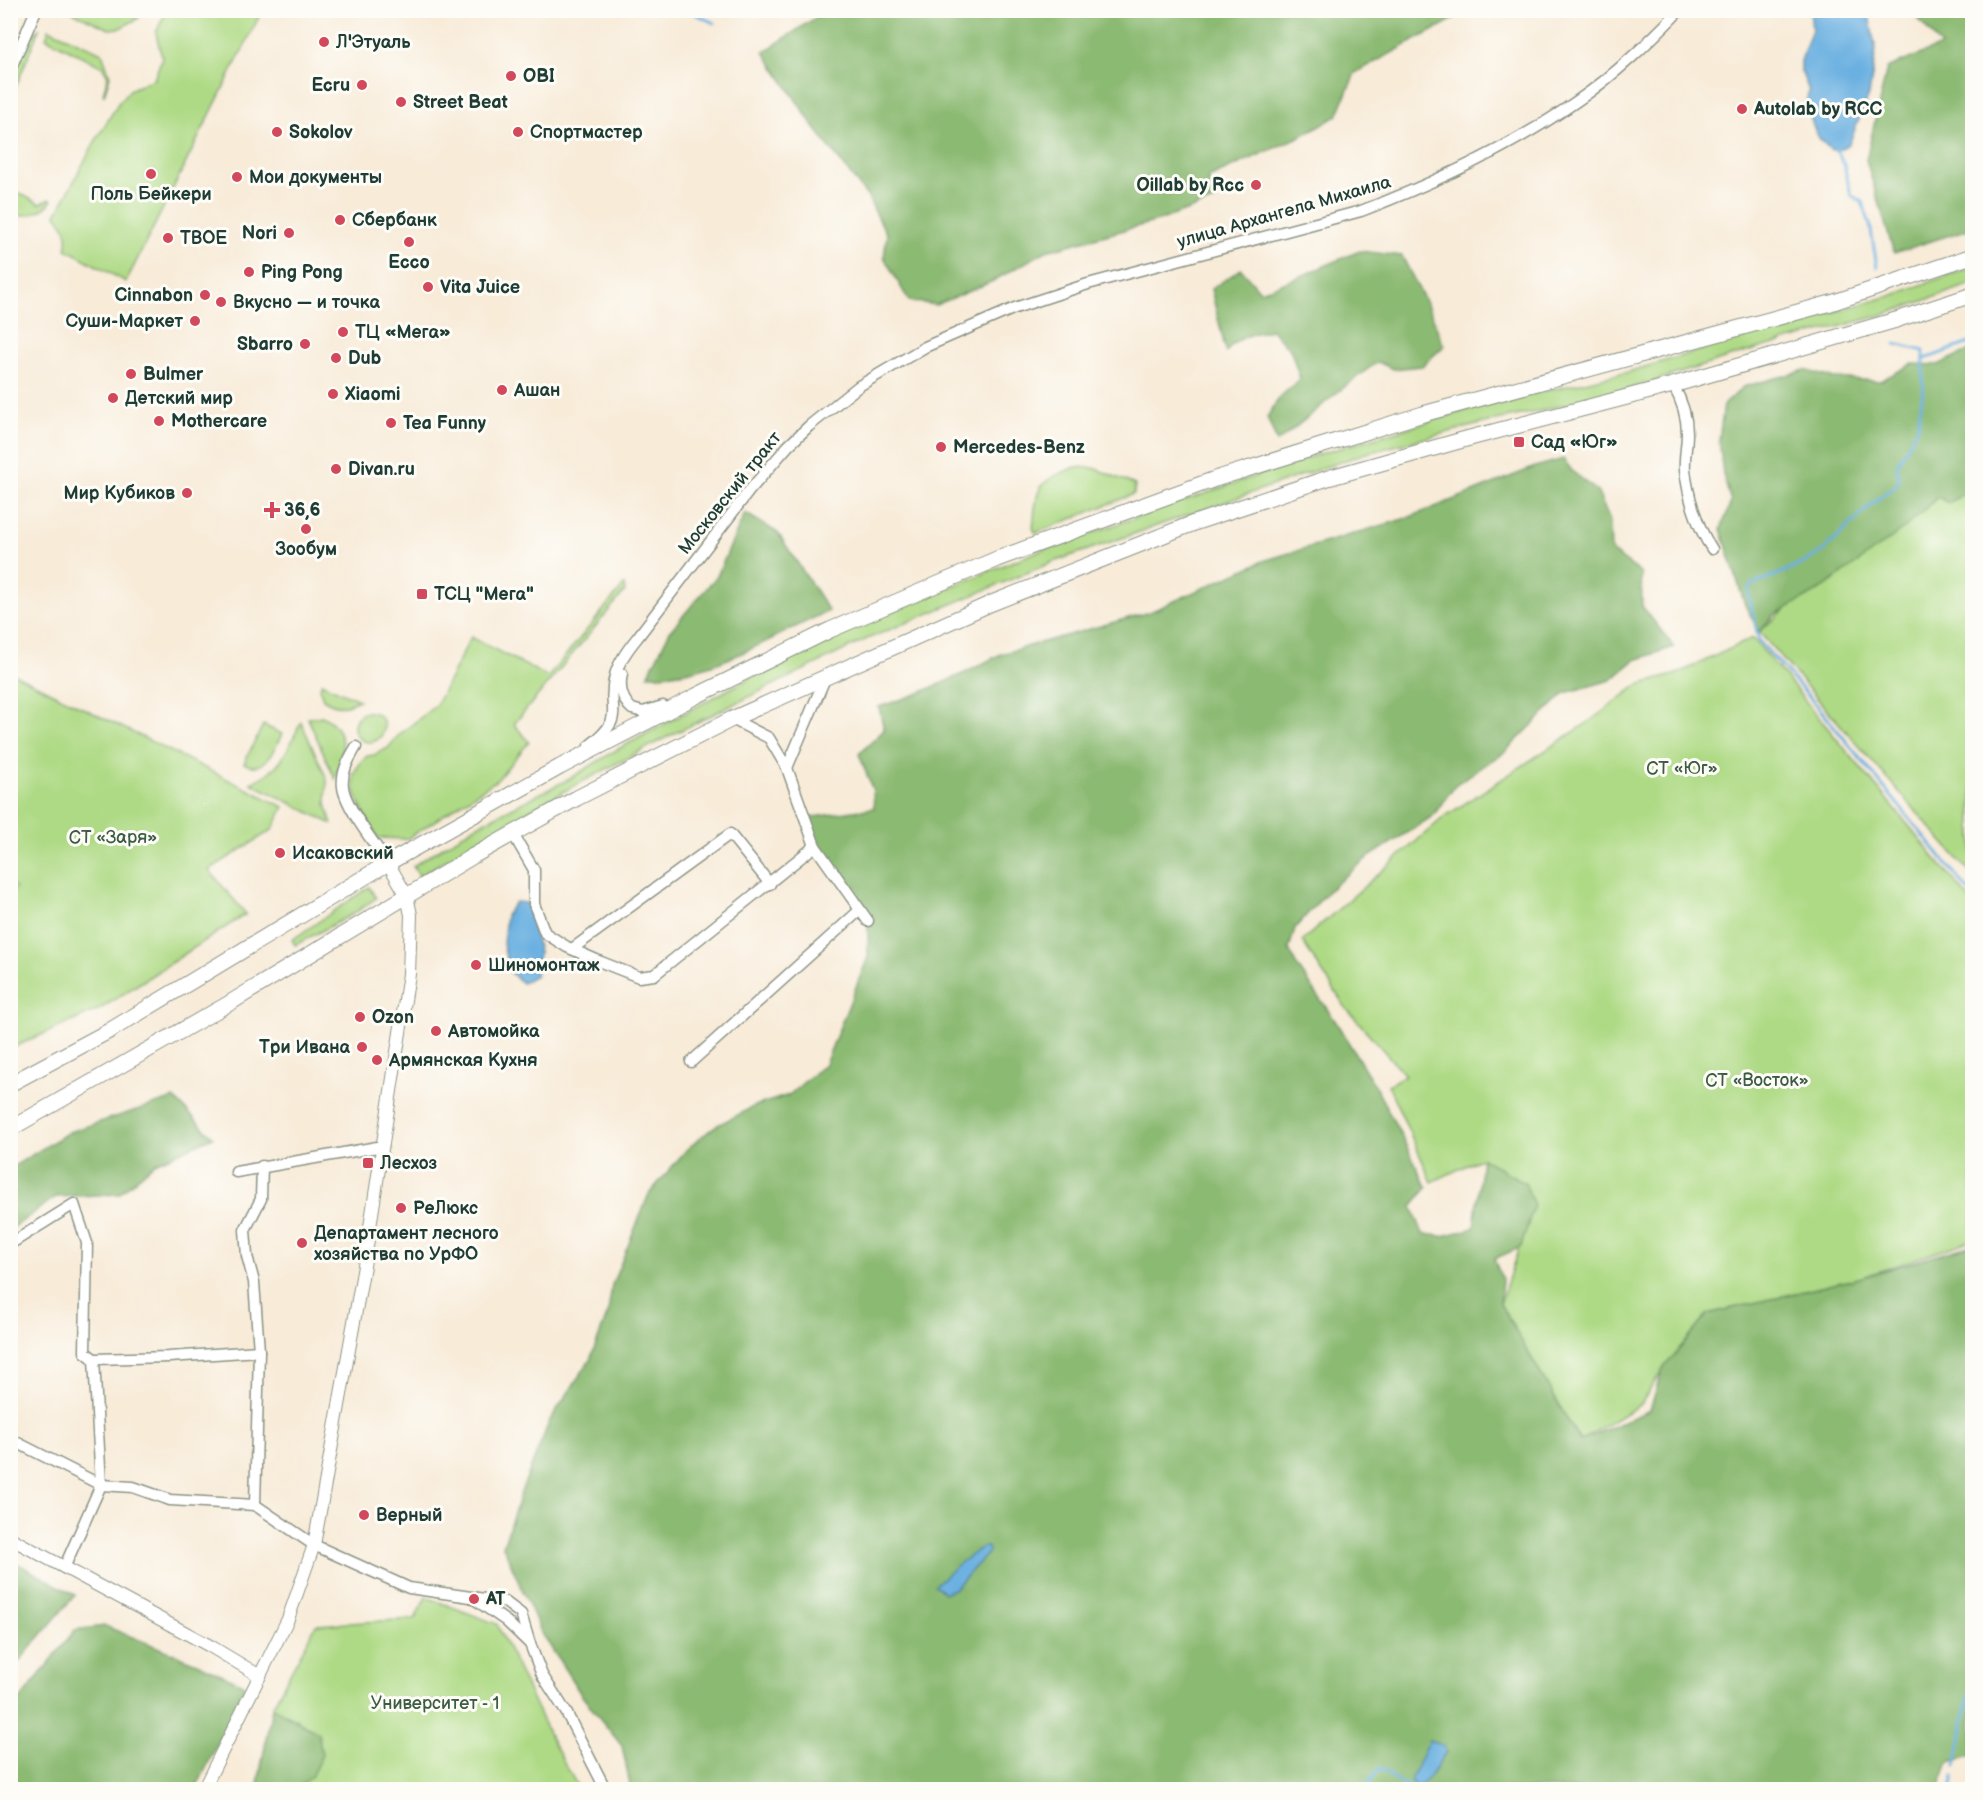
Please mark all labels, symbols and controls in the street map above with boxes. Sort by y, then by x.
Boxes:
place label: Л'Этуаль [335,32,411,53]
marker: Л'Этуаль [317,35,331,49]
place label: OBI [523,66,555,87]
marker: OBI [504,69,518,83]
place label: Ecru [311,75,350,96]
marker: Ecru [355,78,369,92]
place label: Street Beat [413,92,508,113]
marker: Street Beat [394,95,408,109]
place label: Autolab by RCC [1753,99,1882,120]
marker: Autolab by RCC [1735,102,1749,116]
place label: Sokolov [289,122,353,143]
place label: Спортмастер [530,122,643,143]
marker: Sokolov [270,125,284,139]
marker: Спортмастер [511,125,525,139]
marker: Поль Бейкери [144,167,158,181]
place label: Мои документы [249,167,382,188]
marker: Мои документы [230,170,244,184]
street label: улица Архангела Михаила [1175,171,1394,253]
place label: Oillab by Rcc [1136,175,1244,196]
marker: Oillab by Rcc [1249,178,1263,192]
place label: Поль Бейкери [90,184,212,205]
place label: Сбербанк [352,210,437,231]
marker: Сбербанк [333,213,347,227]
place label: Nori [242,223,277,244]
marker: Nori [282,226,296,240]
place label: ТВОЕ [180,228,227,249]
marker: ТВОЕ [161,231,175,245]
marker: Ecco [402,235,416,249]
place label: Ecco [388,252,430,273]
place label: Ping Pong [261,262,343,283]
marker: Ping Pong [242,265,256,279]
place label: Vita Juice [440,277,520,298]
marker: Vita Juice [421,280,435,294]
place label: Cinnabon [115,285,193,306]
marker: Cinnabon [198,288,212,302]
place label: Вкусно — и точка [233,292,380,313]
marker: Вкусно — и точка [214,295,228,309]
place label: Суши-Маркет [65,311,183,332]
marker: Суши-Маркет [188,314,202,328]
place label: ТЦ «Мега» [355,322,451,343]
marker: ТЦ «Мега» [336,325,350,339]
place label: Sbarro [237,334,293,355]
marker: Sbarro [298,337,312,351]
place label: Dub [348,348,382,369]
marker: Dub [329,351,343,365]
place label: Bulmer [143,364,204,385]
marker: Bulmer [124,367,138,381]
place label: Ашан [513,380,560,401]
marker: Ашан [495,383,509,397]
place label: Xiaomi [345,384,400,405]
marker: Xiaomi [326,387,340,401]
place label: Детский мир [125,388,233,409]
marker: Детский мир [106,391,120,405]
place label: Mothercare [171,411,267,432]
place label: Tea Funny [403,413,487,434]
marker: Mothercare [152,414,166,428]
marker: Tea Funny [384,416,398,430]
street label: Московский тракт [674,427,786,559]
place label: Сад «Юг» [1531,432,1618,453]
marker: Сад «Юг» [1512,435,1526,449]
place label: Mercedes-Benz [953,437,1085,458]
marker: Mercedes-Benz [934,440,948,454]
place label: Divan.ru [348,459,415,480]
marker: Divan.ru [329,462,343,476]
place label: Мир Кубиков [63,483,175,504]
marker: Мир Кубиков [180,486,194,500]
place label: 36,6 [284,500,320,521]
marker: 36,6 [265,503,279,517]
marker: Зообум [299,522,313,536]
place label: Зообум [275,539,337,560]
place label: ТСЦ "Мега" [434,584,534,605]
marker: ТСЦ "Мега" [415,587,429,601]
park label: СТ «Юг» [1646,758,1718,779]
park label: СТ «Заря» [69,827,157,848]
place label: Исаковский [292,843,394,864]
marker: Исаковский [273,846,287,860]
place label: Шиномонтаж [488,955,600,976]
marker: Шиномонтаж [469,958,483,972]
place label: Ozon [372,1007,414,1028]
marker: Ozon [353,1010,367,1024]
place label: Автомойка [447,1021,540,1042]
marker: Автомойка [429,1024,443,1038]
place label: Три Ивана [259,1037,351,1058]
marker: Три Ивана [355,1040,369,1054]
place label: Армянская Кухня [388,1050,538,1071]
marker: Армянская Кухня [370,1053,384,1067]
park label: СТ «Восток» [1705,1070,1809,1091]
place label: Лесхоз [379,1153,438,1174]
marker: Лесхоз [361,1156,375,1170]
place label: РеЛюкс [413,1198,478,1219]
marker: РеЛюкс [394,1201,408,1215]
place label: Департамент лесного хозяйства по УрФО [314,1223,499,1265]
marker: Департамент лесного хозяйства по УрФО [295,1236,309,1250]
place label: Верный [376,1505,442,1526]
marker: Верный [357,1508,371,1522]
place label: AT [485,1589,506,1610]
marker: AT [467,1592,481,1606]
park label: Университет - 1 [370,1693,500,1714]

